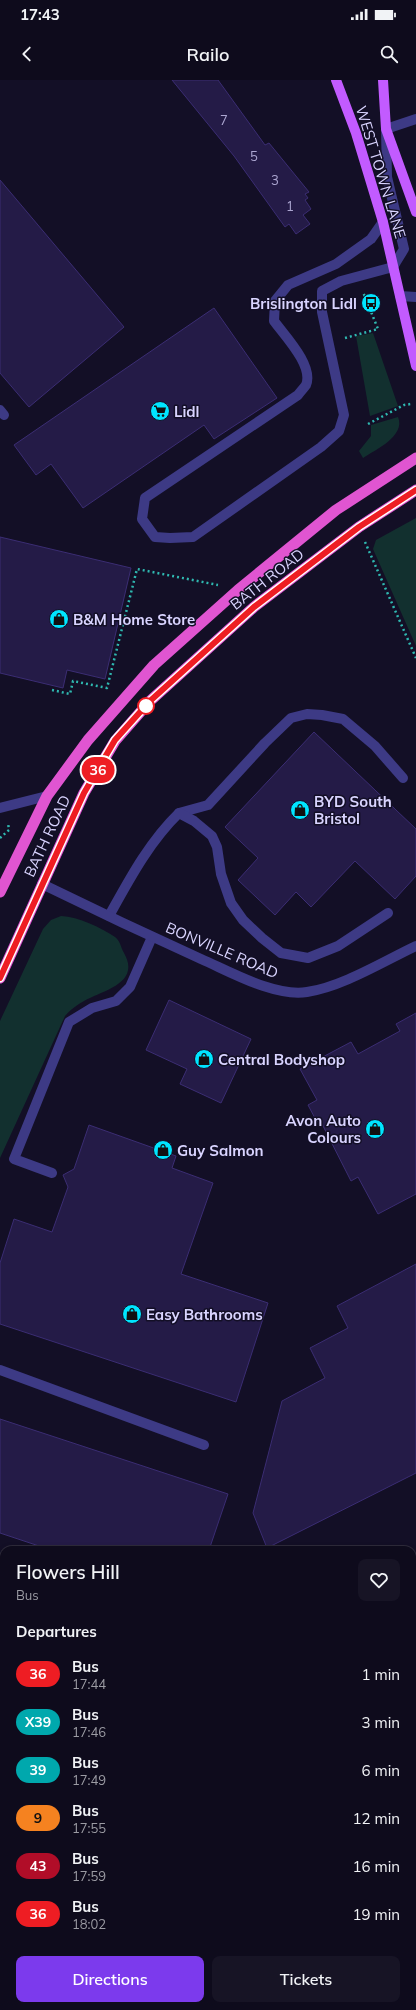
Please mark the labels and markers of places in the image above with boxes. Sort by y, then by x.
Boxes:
bus stop icon: Brislington Lidl [360,292,382,314]
place label: Brislington Lidl [250,294,357,313]
supermarket icon: Lidl [149,400,171,422]
place label: Lidl [174,402,200,421]
shop icon: B&M Home Store [48,608,70,630]
place label: B&M Home Store [73,610,195,629]
unlabelled marker [137,697,155,715]
place label: BYD South Bristol [314,792,392,828]
shop icon: BYD South Bristol [289,799,311,821]
shop icon: Central Bodyshop [193,1048,215,1070]
place label: Central Bodyshop [218,1050,345,1069]
place label: Avon Auto Colours [285,1111,361,1147]
shop icon: Avon Auto Colours [364,1118,386,1140]
shop icon: Guy Salmon [152,1139,174,1161]
place label: Guy Salmon [177,1141,264,1160]
shop icon: Easy Bathrooms [121,1303,143,1325]
place label: Easy Bathrooms [146,1305,263,1324]

